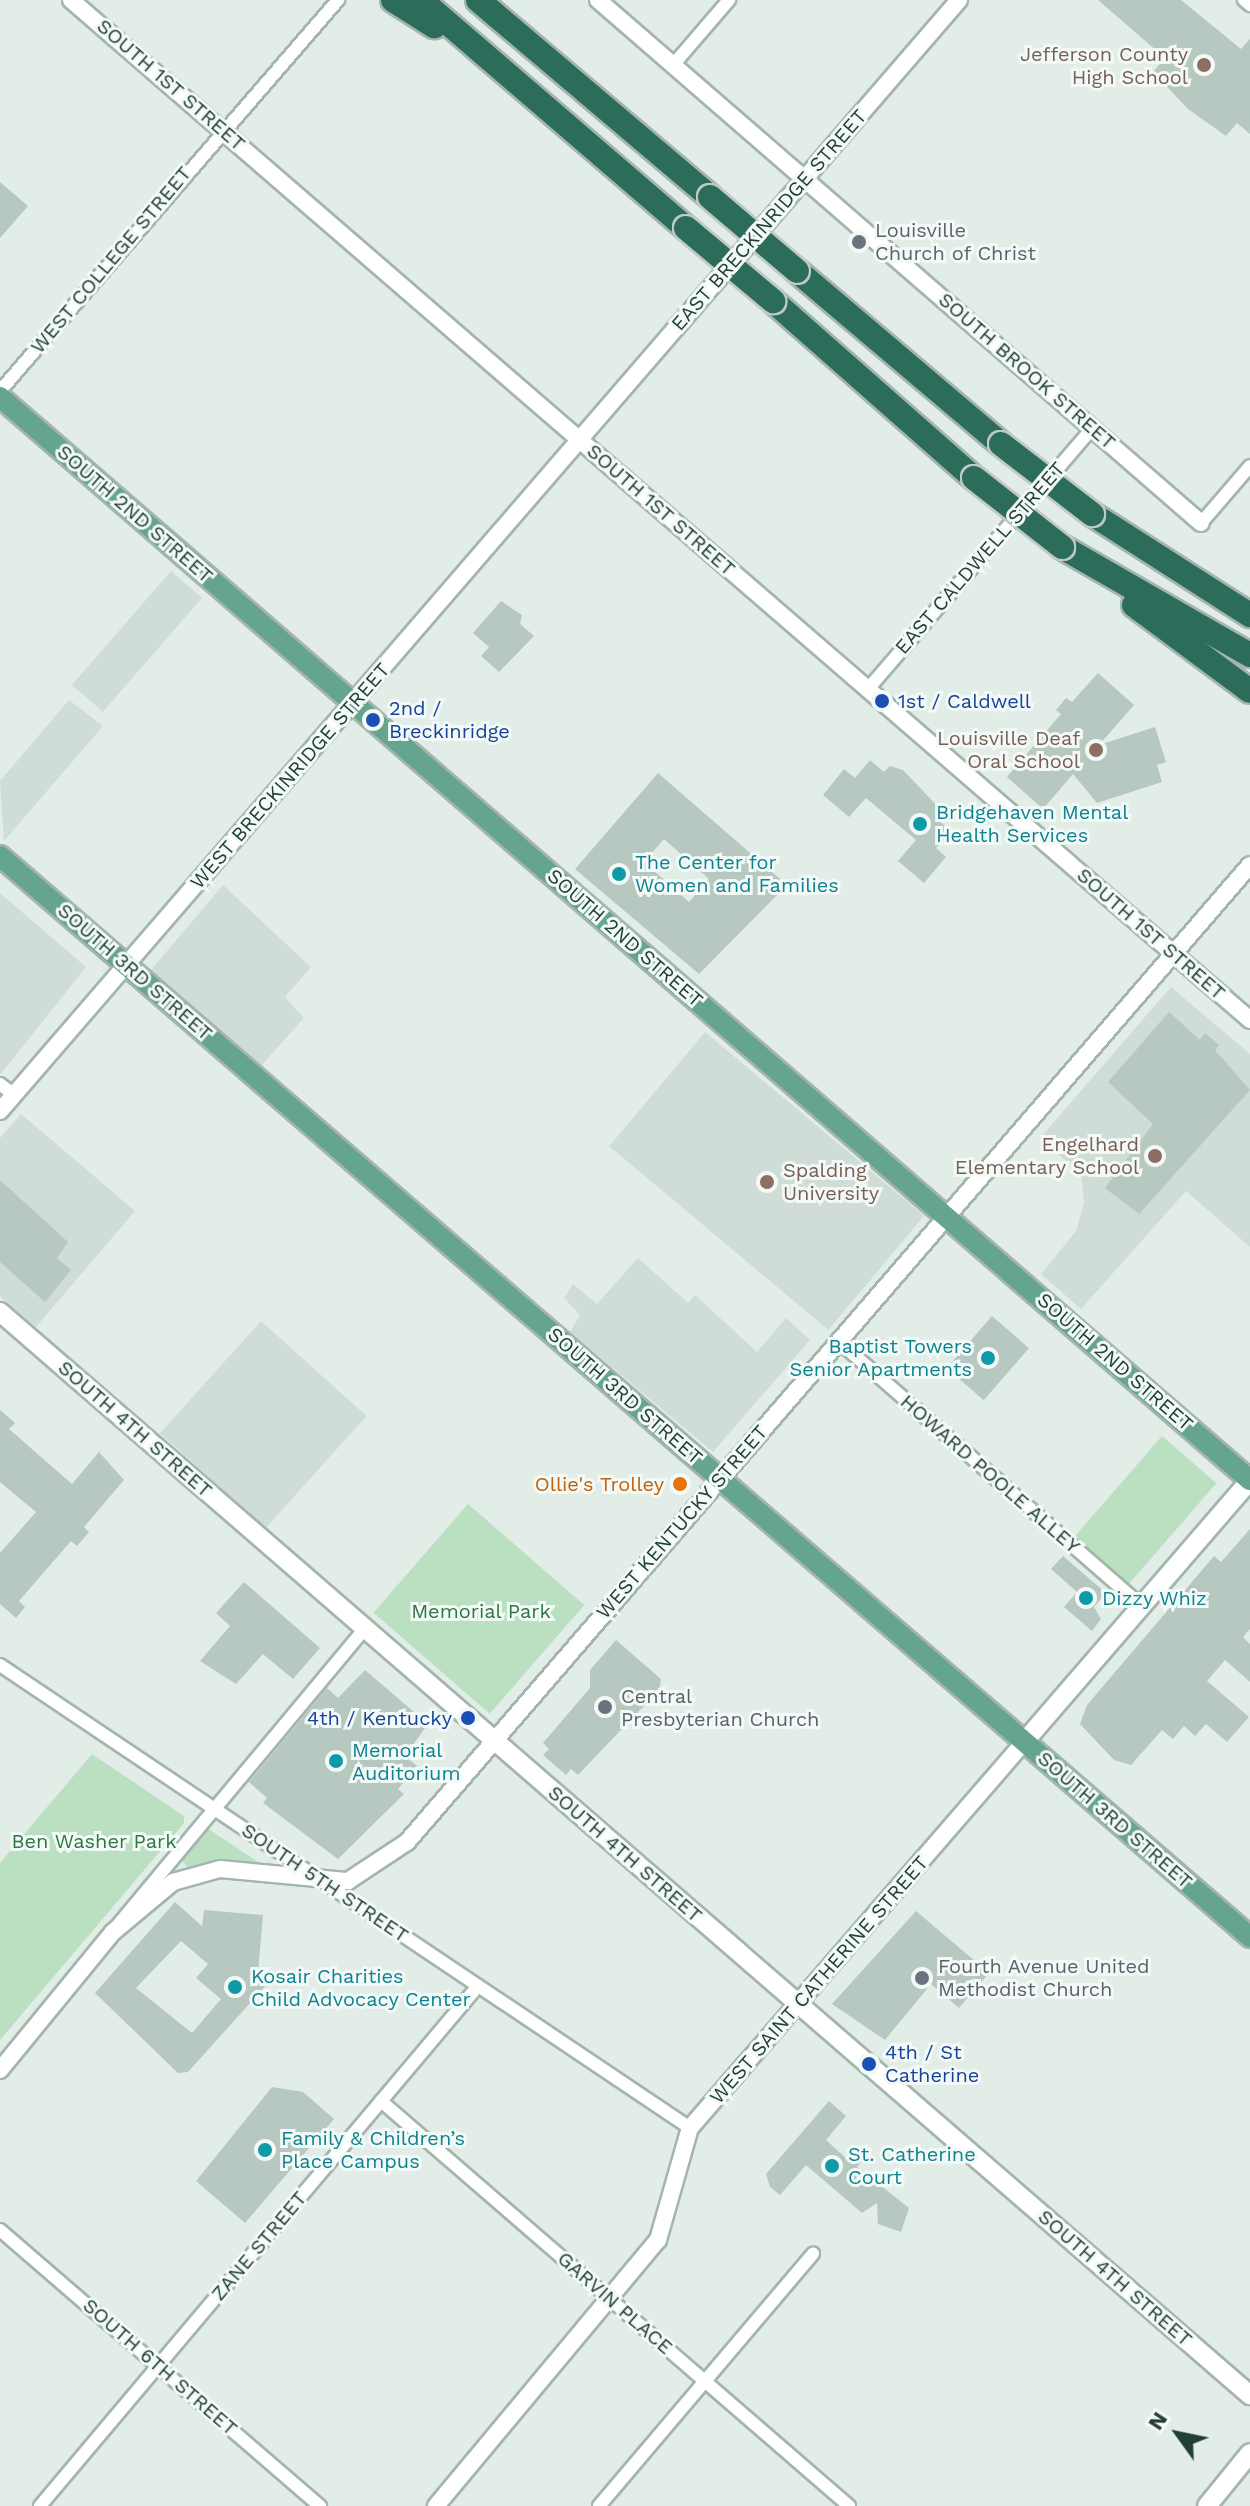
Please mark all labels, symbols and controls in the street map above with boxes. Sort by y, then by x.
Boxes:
street label: SOUTH 1ST STREET [92,14,250,156]
place label: Jefferson County High School [1020,42,1188,89]
marker: Jefferson County High School [1195,56,1213,74]
street label: EAST BRECKINRIDGE STREET [666,104,872,336]
street label: WEST COLLEGE STREET [26,161,196,359]
place label: Louisville Church of Christ [875,218,1037,265]
marker: Louisville Church of Christ [850,233,868,251]
street label: SOUTH BROOK STREET [934,288,1120,454]
street label: SOUTH 1ST STREET [582,439,740,581]
street label: SOUTH 2ND STREET [52,440,218,588]
street label: EAST CALDWELL STREET [890,457,1070,659]
street label: WEST BRECKINRIDGE STREET [185,658,395,894]
place label: 1st / Caldwell [898,689,1031,713]
marker: 1st / Caldwell [873,692,891,710]
place label: 2nd / Breckinridge [389,696,510,743]
marker: 2nd / Breckinridge [364,711,382,729]
place label: Louisville Deaf Oral School [937,726,1080,773]
marker: Louisville Deaf Oral School [1087,741,1105,759]
place label: Bridgehaven Mental Health Services [936,800,1128,847]
marker: Bridgehaven Mental Health Services [911,815,929,833]
place label: The Center for Women and Families [635,850,839,897]
street label: SOUTH 1ST STREET [1072,863,1230,1005]
street label: SOUTH 2ND STREET [542,864,708,1012]
marker: The Center for Women and Families [610,865,628,883]
street label: SOUTH 3RD STREET [53,898,217,1046]
place label: Engelhard Elementary School [954,1132,1139,1179]
marker: Engelhard Elementary School [1146,1147,1164,1165]
place label: Spalding University [783,1158,879,1205]
marker: Spalding University [758,1173,776,1191]
street label: SOUTH 2ND STREET [1032,1288,1198,1436]
street label: SOUTH 3RD STREET [543,1322,707,1470]
place label: Baptist Towers Senior Apartments [788,1334,972,1381]
marker: Baptist Towers Senior Apartments [979,1349,997,1367]
street label: SOUTH 4TH STREET [53,1356,217,1502]
street label: HOWARD POOLE ALLEY [895,1389,1085,1559]
street label: WEST KENTUCKY STREET [591,1420,773,1624]
place label: Ollie's Trolley [534,1472,664,1496]
marker: Ollie's Trolley [671,1475,689,1493]
place label: Dizzy Whiz [1102,1586,1208,1610]
marker: Dizzy Whiz [1077,1589,1095,1607]
park label: Memorial Park [411,1599,551,1623]
place label: Central Presbyterian Church [621,1684,819,1731]
marker: Central Presbyterian Church [596,1698,614,1716]
place label: 4th / Kentucky [307,1706,452,1730]
marker: 4th / Kentucky [459,1709,477,1727]
place label: Memorial Auditorium [352,1738,460,1785]
street label: SOUTH 3RD STREET [1033,1746,1197,1894]
marker: Memorial Auditorium [327,1752,345,1770]
street label: SOUTH 4TH STREET [543,1781,707,1927]
street label: SOUTH 5TH STREET [237,1818,413,1948]
park label: Ben Washer Park [11,1829,177,1853]
street label: WEST SAINT CATHERINE STREET [704,1851,934,2109]
place label: Fourth Avenue United Methodist Church [938,1954,1150,2001]
place label: Kosair Charities Child Advocacy Center [251,1964,472,2011]
marker: Fourth Avenue United Methodist Church [913,1969,931,1987]
marker: Kosair Charities Child Advocacy Center [226,1978,244,1996]
place label: 4th / St Catherine [885,2040,979,2087]
marker: 4th / St Catherine [860,2055,878,2073]
place label: Family & Children’s Place Campus [281,2126,465,2173]
marker: Family & Children’s Place Campus [256,2141,274,2159]
place label: St. Catherine Court [848,2142,976,2189]
marker: St. Catherine Court [823,2157,841,2175]
street label: ZANE STREET [206,2186,312,2306]
street label: SOUTH 4TH STREET [1033,2205,1197,2351]
street label: GARVIN PLACE [553,2247,677,2359]
street label: SOUTH 6TH STREET [78,2293,242,2441]
north arrow [1138,2394,1218,2474]
text: N [1143,2407,1172,2434]

